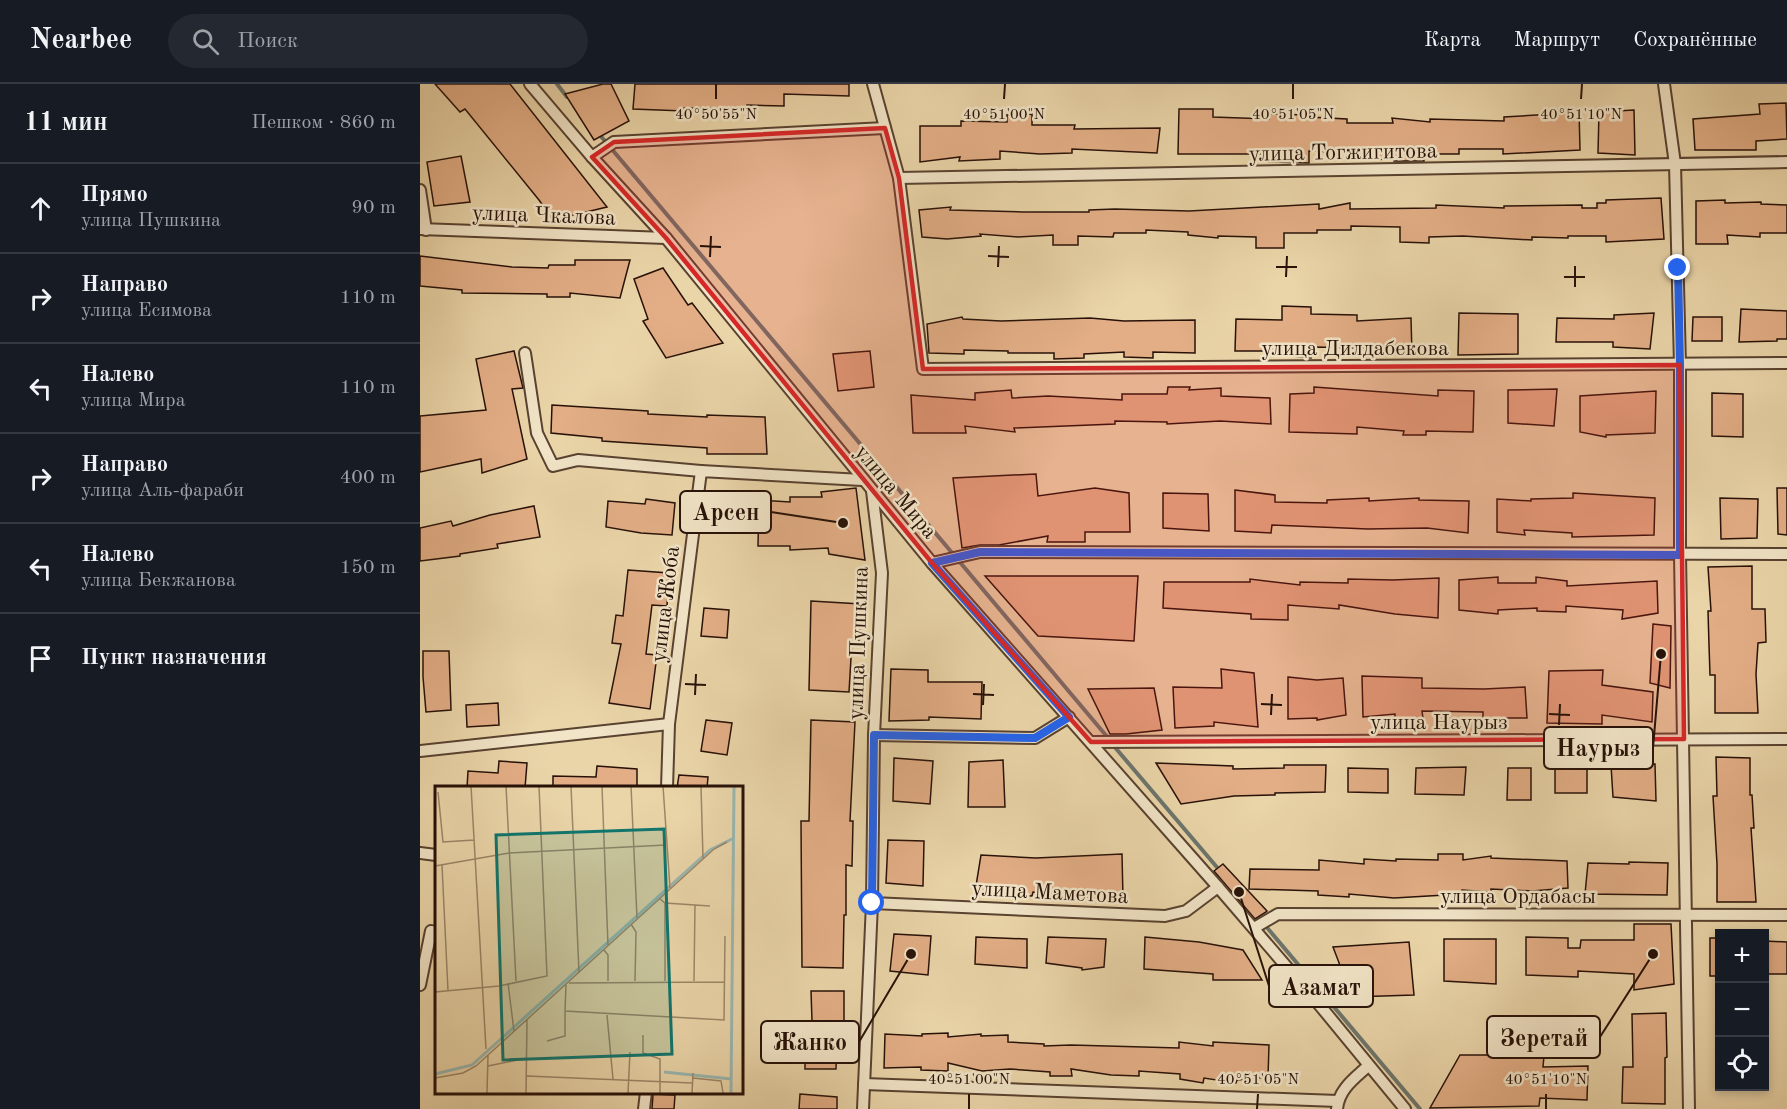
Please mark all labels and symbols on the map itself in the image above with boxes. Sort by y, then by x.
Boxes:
text: 40°50'55"N [675,108,757,123]
text: 40°51'00"N [963,108,1045,123]
text: 40°51'05"N [1252,108,1334,123]
text: 40°51'10"N [1540,108,1622,123]
street label: улица Тогжигитова [1248,140,1438,166]
street label: улица Чкалова [472,202,616,230]
route end [1664,254,1690,280]
street label: улица Дилдабекова [1261,338,1449,360]
street label: улица Мира [850,441,941,543]
callout: Арсен [680,491,771,533]
text: Арсен [692,502,760,526]
street label: улица Жоба [648,545,684,664]
street label: улица Пушкина [845,566,873,720]
street label: улица Наурыз [1370,712,1508,734]
callout: Наурыз [1544,727,1653,769]
text: Наурыз [1556,738,1640,762]
inset map [435,786,742,1094]
street label: улица Маметова [971,878,1129,908]
street label: улица Ордабасы [1440,886,1596,908]
route start [858,889,884,915]
callout: Азамат [1269,965,1373,1007]
text: Азамат [1281,977,1361,1001]
callout: Зеретай [1487,1016,1600,1058]
callout: Жанко [761,1021,859,1063]
text: Зеретай [1500,1028,1588,1052]
text: Жанко [773,1032,847,1056]
text: 40°51'00"N [928,1073,1010,1088]
text: 40°51'05"N [1217,1073,1299,1088]
text: 40°51'10"N [1505,1073,1587,1088]

